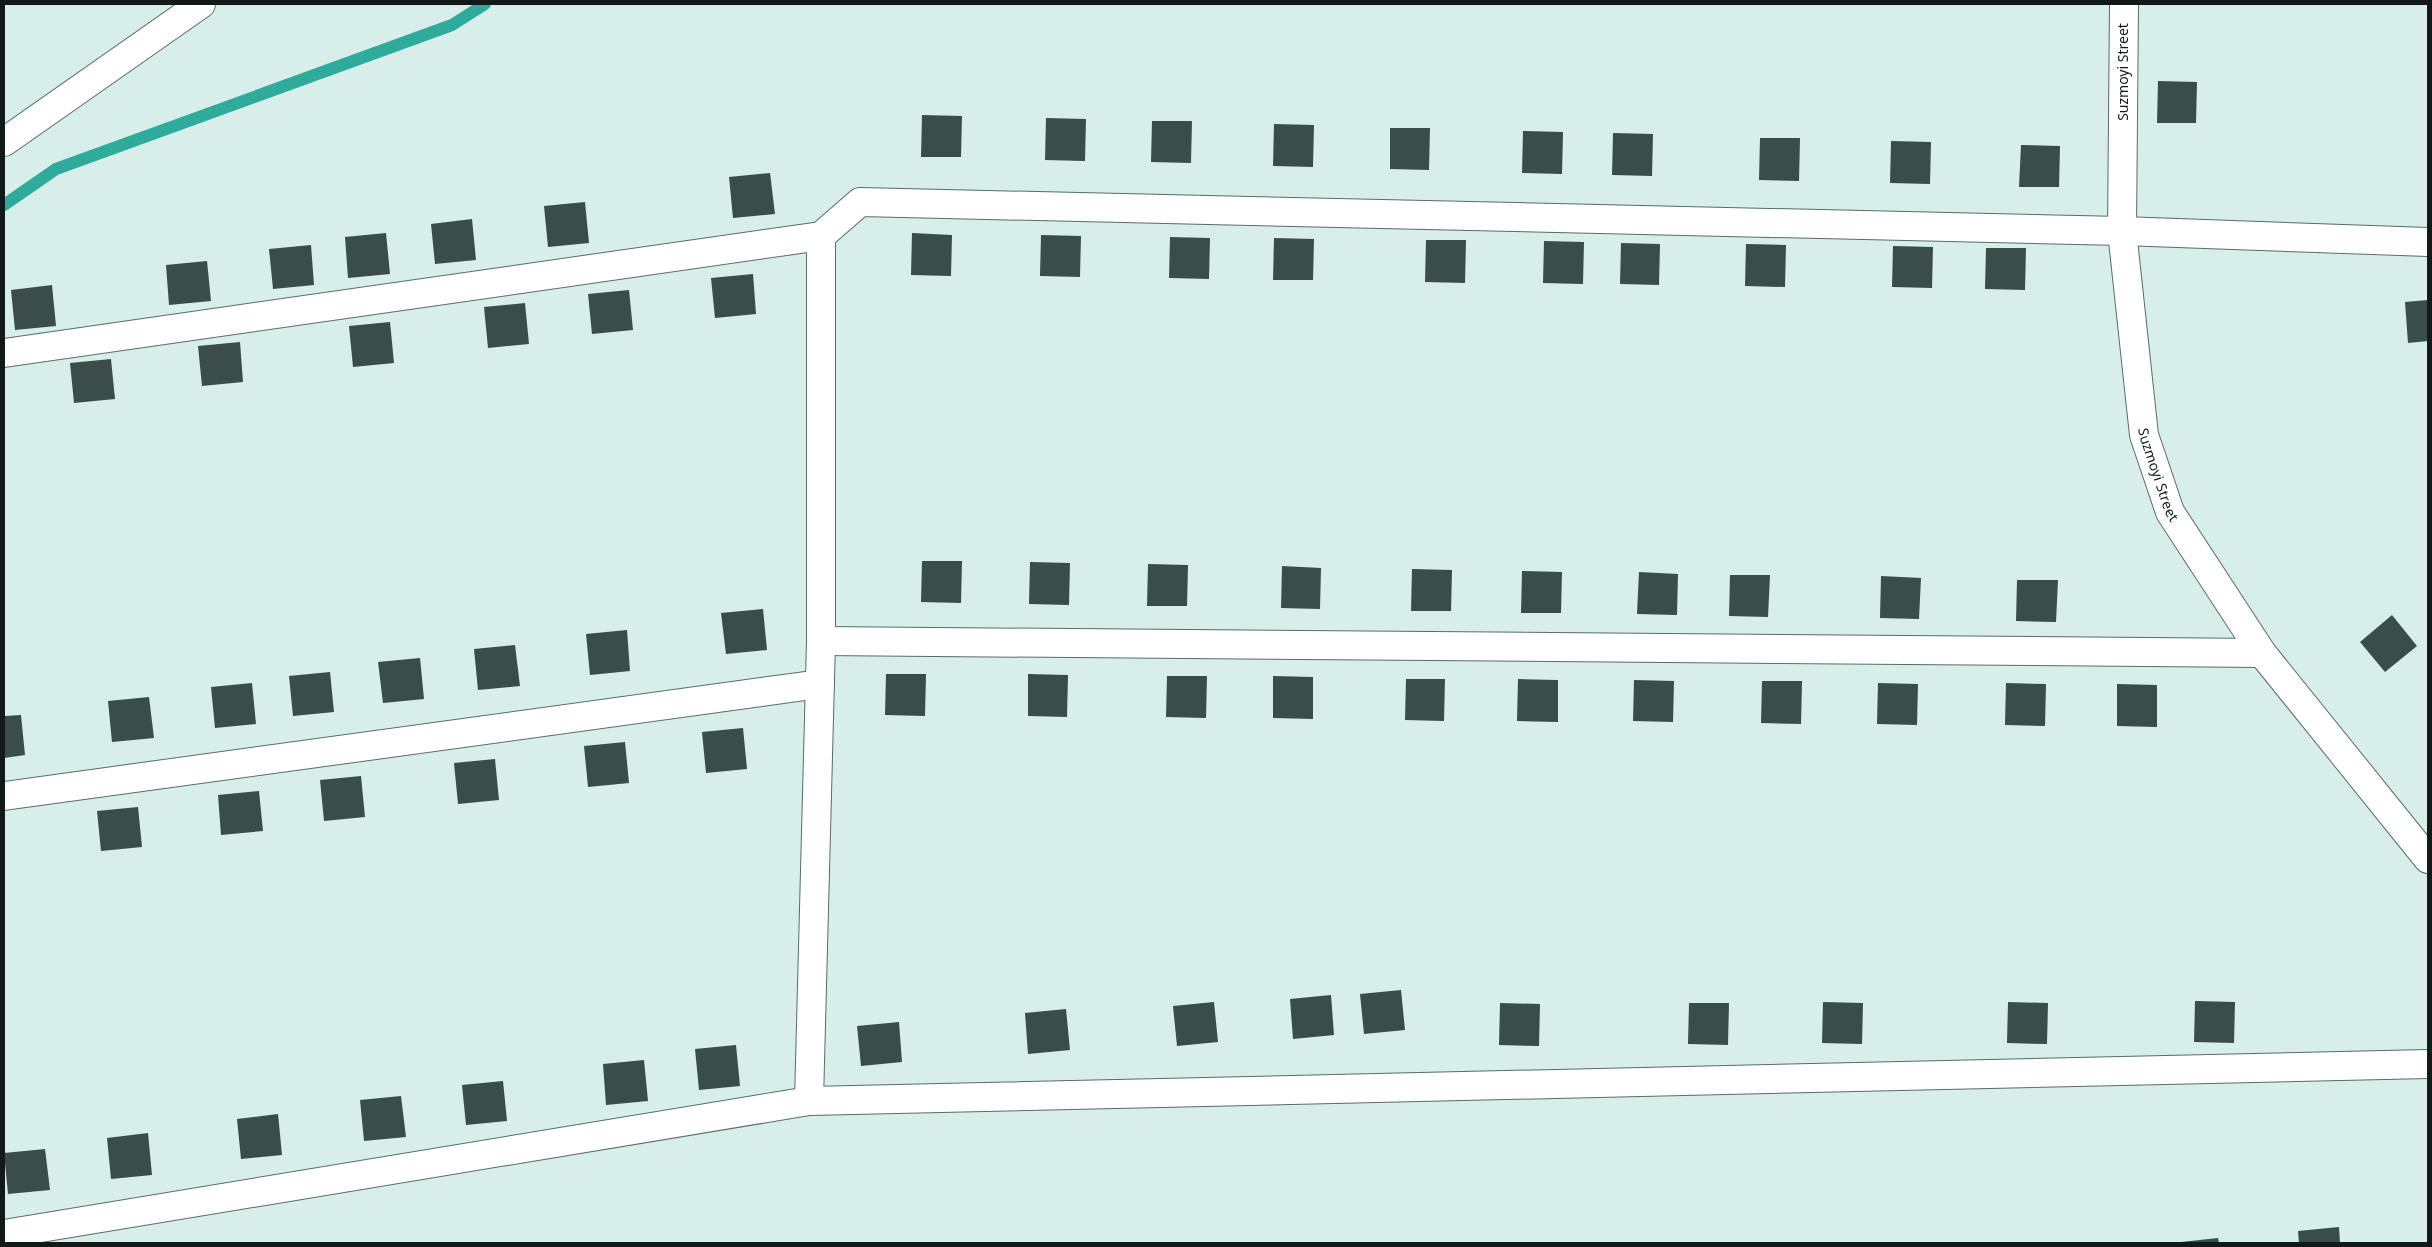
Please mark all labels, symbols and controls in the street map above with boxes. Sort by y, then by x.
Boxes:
street label: Suzmoyi Street [2113,23,2132,121]
street label: Suzmoyi Street [2134,427,2184,525]

